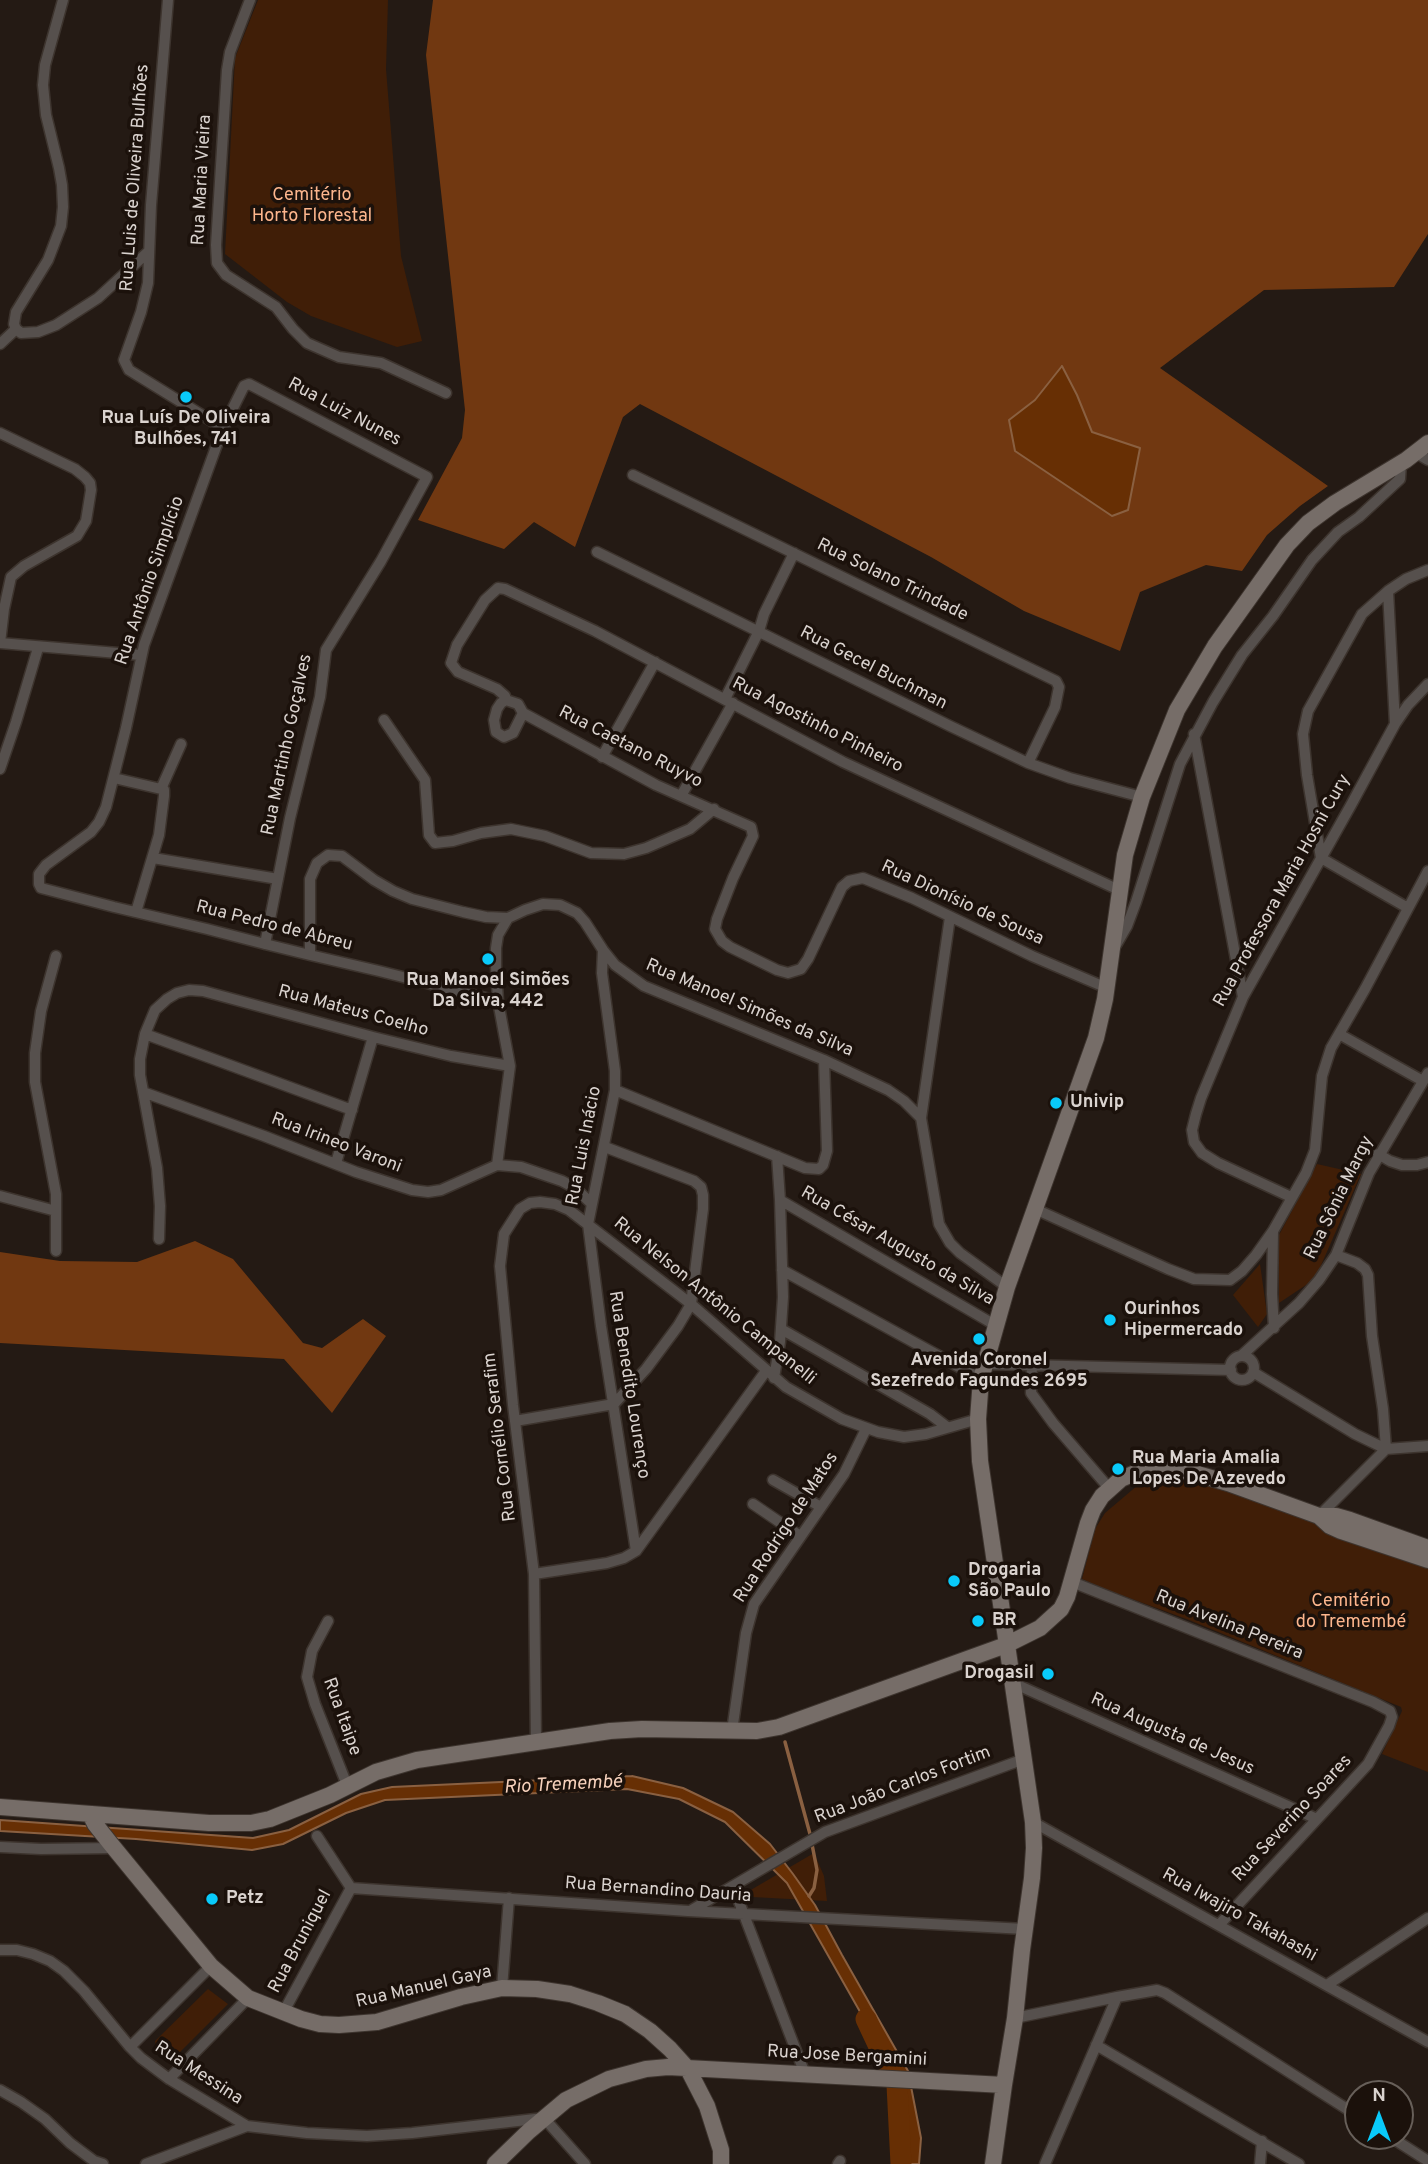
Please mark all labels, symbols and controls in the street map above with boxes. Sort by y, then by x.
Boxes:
street label: Rua Luis de Oliveira Bulhões [117,63,155,293]
street label: Rua Maria Vieira [189,114,217,246]
park label: Cemitério Horto Florestal [252,185,372,228]
street label: Rua Luiz Nunes [284,374,404,452]
marker: Rua Luís De Oliveira Bulhões, 741 [178,389,194,405]
place label: Rua Luís De Oliveira Bulhões, 741 [101,408,271,450]
street label: Rua Antônio Simplício [112,494,190,668]
street label: Rua Solano Trindade [813,535,971,627]
street label: Rua Gecel Buchman [796,623,950,715]
street label: Rua Martinho Goçalves [258,652,318,838]
street label: Rua Agostinho Pinheiro [728,673,906,779]
street label: Rua Caetano Ruyvo [554,702,706,794]
street label: Rua Professora Maria Hosni Cury [1210,771,1356,1011]
street label: Rua Dionísio de Sousa [877,857,1047,951]
street label: Rua Pedro de Abreu [193,897,355,957]
marker: Rua Manoel Simões Da Silva, 442 [480,951,496,967]
street label: Rua Manoel Simões da Silva [642,955,856,1063]
place label: Rua Manoel Simões Da Silva, 442 [406,970,570,1012]
street label: Rua Mateus Coelho [275,982,431,1042]
street label: Rua Luis Inácio [563,1084,607,1208]
place label: Univip [1070,1092,1124,1114]
marker: Univip [1048,1095,1064,1111]
street label: Rua Irineo Varoni [268,1109,404,1179]
street label: Rua Sônia Margy [1301,1133,1379,1263]
street label: Rua César Augusto da Silva [796,1183,998,1311]
street label: Rua Nelson Antônio Campanelli [608,1214,820,1390]
street label: Rua Benedito Lourenço [602,1290,654,1480]
place label: Ourinhos Hipermercado [1124,1299,1243,1342]
marker: Ourinhos Hipermercado [1102,1312,1118,1328]
marker: Avenida Coronel Sezefredo Fagundes 2695 [971,1331,987,1347]
place label: Avenida Coronel Sezefredo Fagundes 2695 [870,1350,1088,1392]
street label: Rua Cornélio Serafim [480,1351,522,1523]
place label: Rua Maria Amalia Lopes De Azevedo [1132,1448,1286,1490]
street label: Rua Rodrigo de Matos [730,1449,844,1607]
marker: Rua Maria Amalia Lopes De Azevedo [1110,1461,1126,1477]
place label: Drogaria São Paulo [968,1560,1051,1602]
marker: Drogaria São Paulo [946,1573,962,1589]
street label: Rua Avelina Pereira [1152,1587,1306,1665]
park label: Cemitério do Tremembé [1296,1591,1406,1634]
place label: BR [992,1610,1017,1632]
marker: BR [970,1613,986,1629]
place label: Drogasil [964,1663,1034,1685]
marker: Drogasil [1040,1666,1056,1682]
street label: Rua Itaipe [317,1675,365,1759]
street label: Rua Augusta de Jesus [1087,1689,1257,1781]
street label: Rua João Carlos Fortim [812,1742,994,1830]
street label: Rua Severino Soares [1229,1751,1357,1887]
water label: Rio Tremembé [503,1772,623,1800]
street label: Rua Iwajiro Takahashi [1158,1864,1320,1968]
street label: Rua Bernandino Dauria [564,1874,752,1908]
street label: Rua Bruniquel [265,1887,337,1997]
place label: Petz [226,1888,264,1910]
marker: Petz [204,1891,220,1907]
street label: Rua Manuel Gaya [354,1962,494,2014]
street label: Rua Messina [150,2037,246,2111]
street label: Rua Jose Bergamini [766,2042,928,2072]
north arrow [1344,2080,1414,2150]
text: N [1372,2084,1386,2108]

